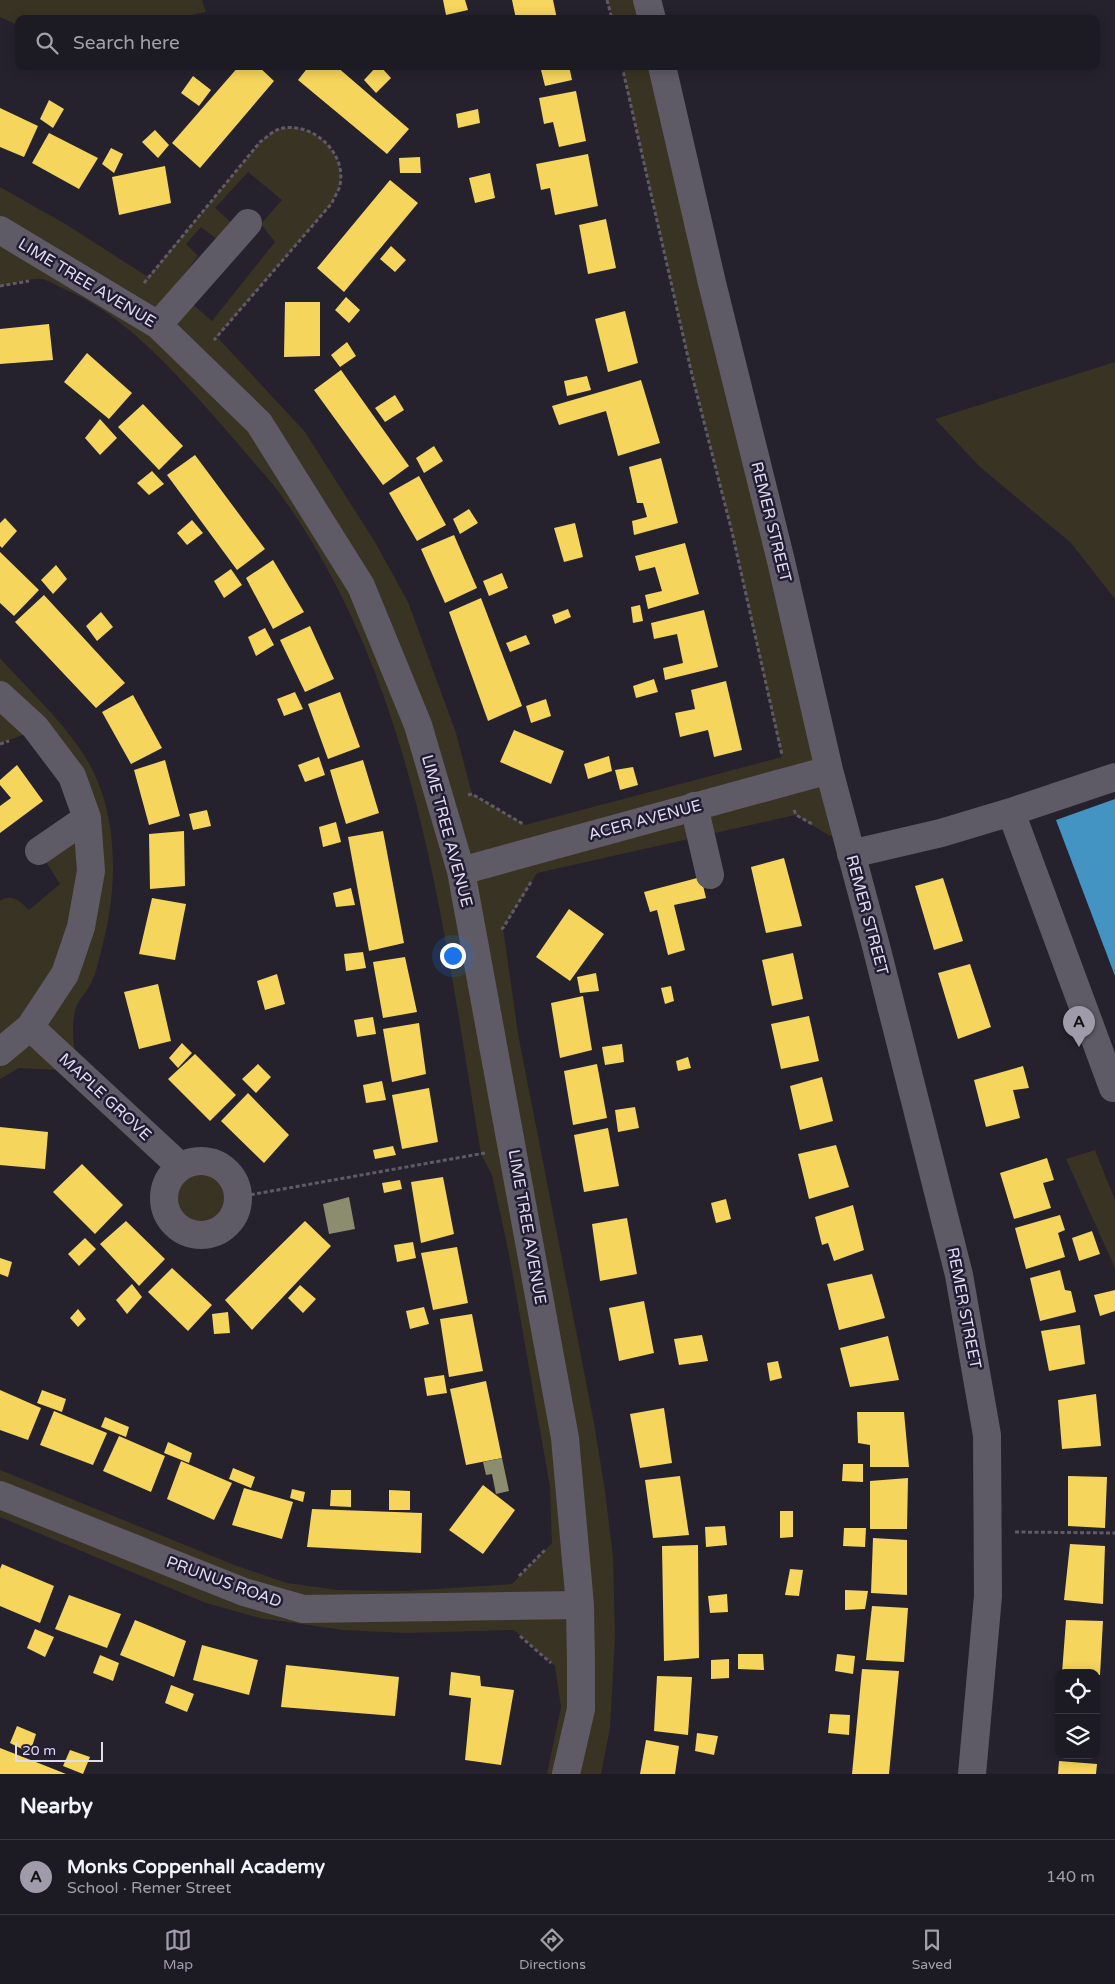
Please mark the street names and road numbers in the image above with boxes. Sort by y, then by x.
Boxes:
street label: LIME TREE AVENUE [15,234,159,332]
street label: REMER STREET [746,460,796,585]
street label: LIME TREE AVENUE [417,753,477,909]
street label: ACER AVENUE [586,795,704,845]
street label: REMER STREET [841,853,893,977]
street label: MAPLE GROVE [55,1049,155,1145]
street label: LIME TREE AVENUE [504,1148,550,1306]
street label: REMER STREET [942,1246,986,1371]
street label: PRUNUS ROAD [164,1552,284,1612]

